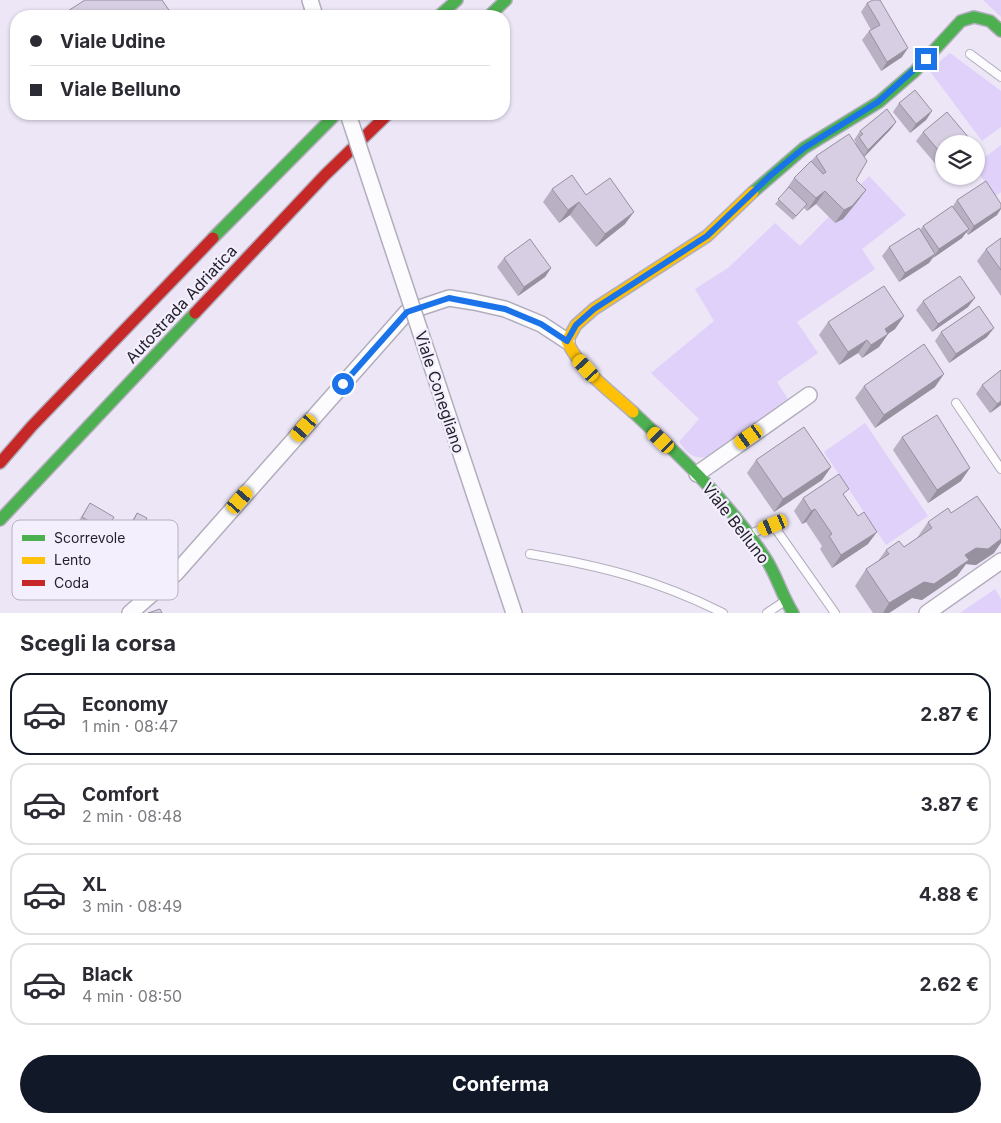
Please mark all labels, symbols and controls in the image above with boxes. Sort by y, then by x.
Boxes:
text: Viale Udine [60,30,166,53]
route end [915,48,937,70]
text: Viale Belluno [60,78,181,101]
map controls [935,135,985,185]
button: layers [935,135,985,185]
street label: Autostrada Adriatica [121,241,241,367]
street label: Viale Conegliano [411,328,469,456]
car [570,352,601,384]
route start [332,373,354,395]
car [288,412,319,444]
car [732,422,765,452]
car [644,424,677,456]
street label: Viale Belluno [698,478,774,568]
car [224,484,255,516]
car [756,512,789,538]
legend [12,520,178,600]
text: Scorrevole [54,529,125,546]
text: Lento [54,551,91,568]
text: Coda [54,574,89,591]
text: Scegli la corsa [20,630,176,656]
icon: car [22,692,67,737]
text: Economy [82,693,168,716]
text: 2.87 € [920,703,979,726]
text: 1 min · 08:47 [82,716,178,736]
icon: car [22,782,67,827]
text: Comfort [82,783,159,806]
text: 3.87 € [920,793,979,816]
text: 2 min · 08:48 [82,806,182,826]
icon: car [22,872,67,917]
text: XL [82,873,107,896]
text: 4.88 € [919,883,979,906]
text: 3 min · 08:49 [82,896,182,916]
icon: car [22,962,67,1007]
text: Black [82,963,133,986]
text: 2.62 € [919,973,979,996]
text: 4 min · 08:50 [82,986,182,1006]
button: Conferma [20,1055,981,1113]

